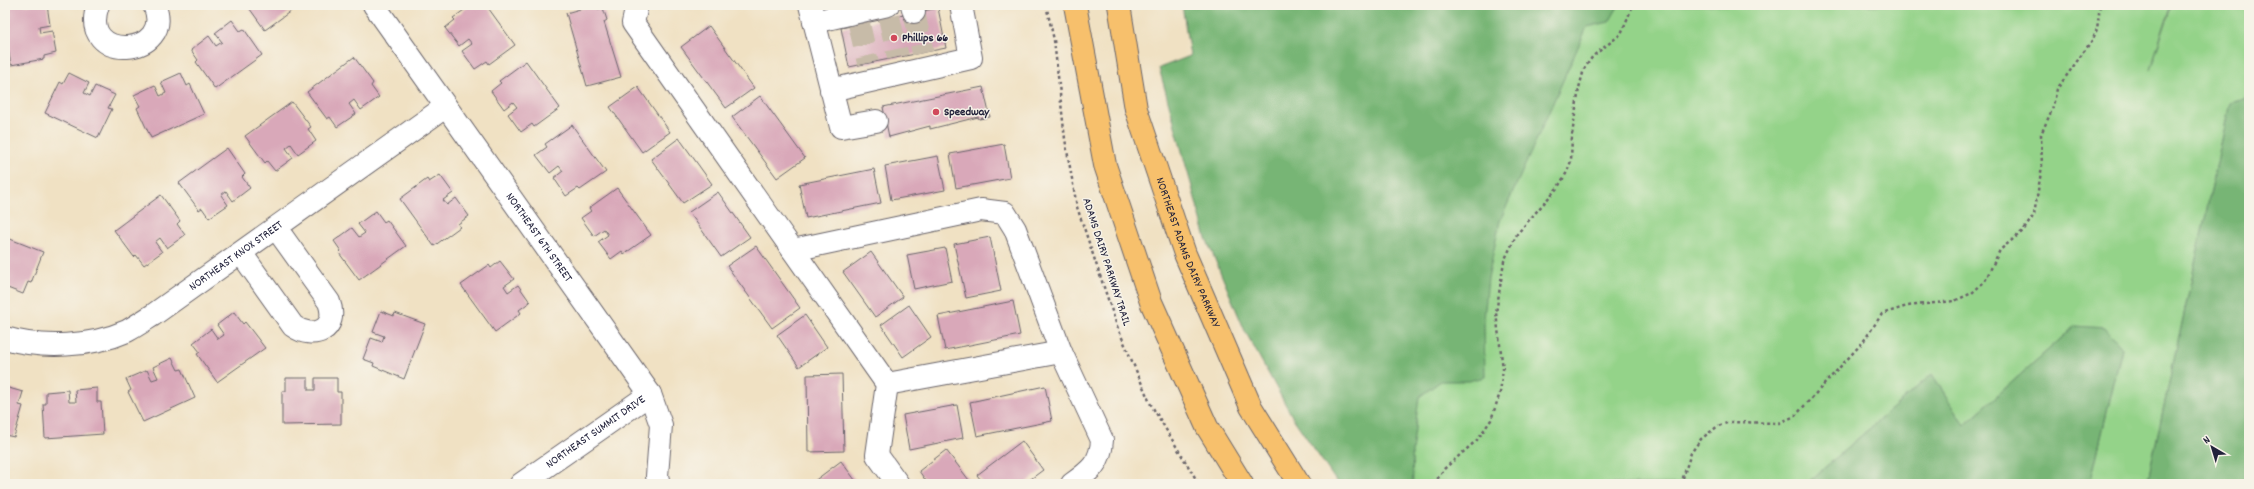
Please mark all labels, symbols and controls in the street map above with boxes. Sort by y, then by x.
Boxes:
place label: Phillips 66 [902,30,948,47]
marker: Phillips 66 [889,33,899,43]
place label: Speedway [944,104,990,121]
marker: Speedway [931,107,941,117]
street label: NORTHEAST ADAMS DAIRY PARKWAY [1151,175,1225,331]
street label: NORTHEAST 6TH STREET [501,189,577,286]
street label: ADAMS DAIRY PARKWAY TRAIL [1077,196,1135,328]
street label: NORTHEAST KNOX STREET [186,216,287,295]
street label: NORTHEAST SUMMIT DRIVE [542,391,649,473]
north arrow [2192,427,2232,467]
text: N [2200,432,2215,449]

